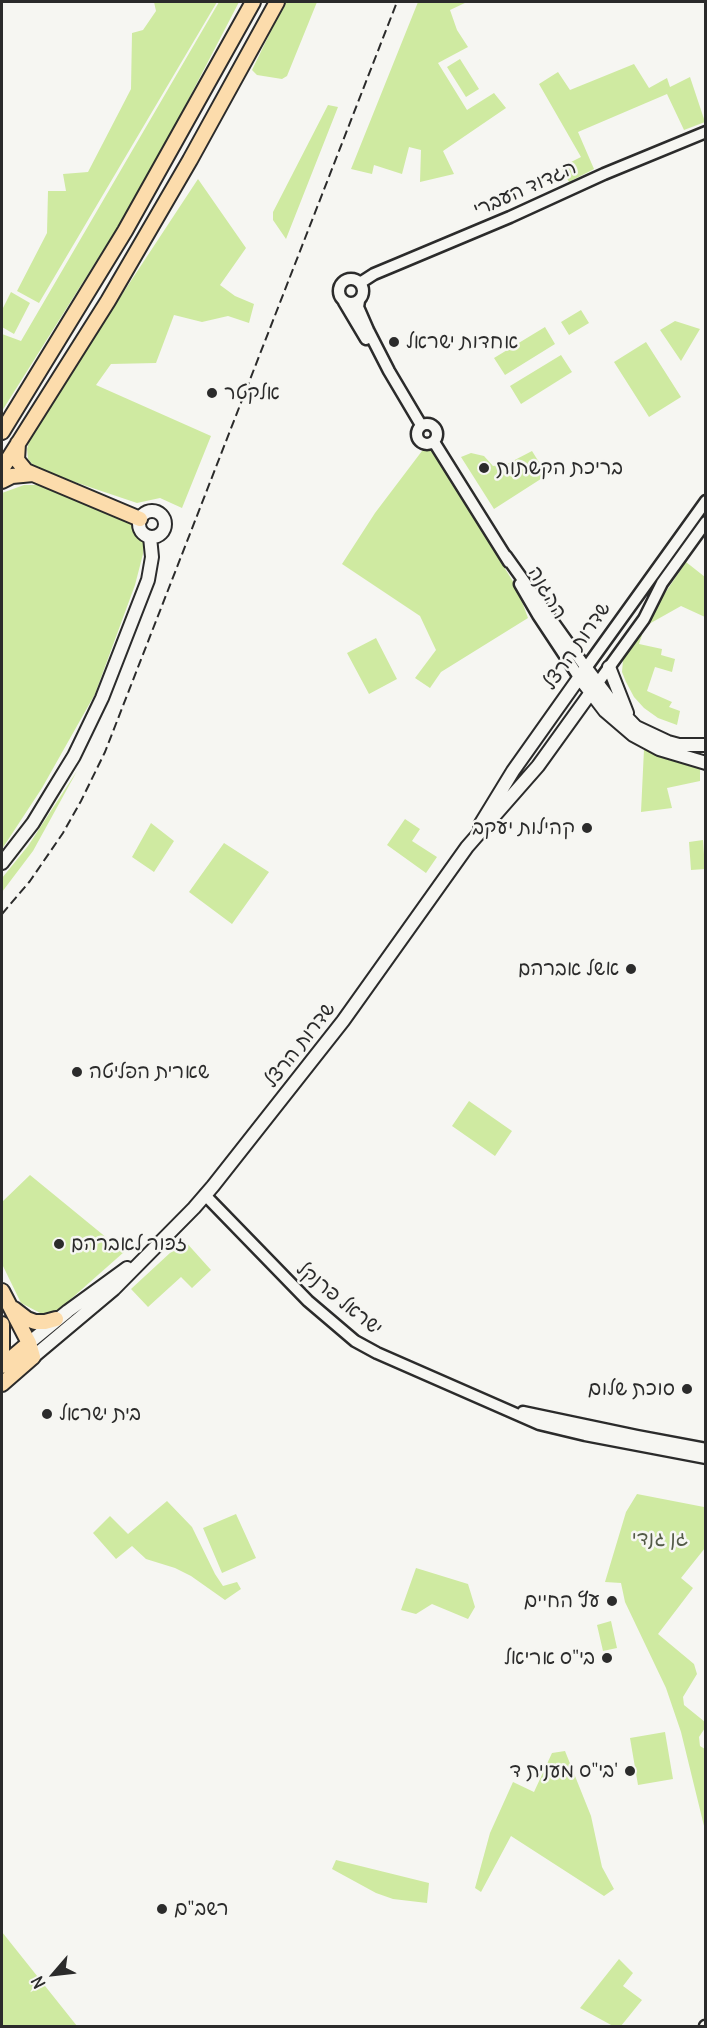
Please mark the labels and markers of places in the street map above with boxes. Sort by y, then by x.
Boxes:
place label: אחדות ישראל [406,330,518,354]
marker: אחדות ישראל [387,335,401,349]
place label: אלקטר [224,381,280,405]
marker: אלקטר [205,386,219,400]
place label: בריכת הקשתות [496,456,623,480]
marker: בריכת הקשתות [477,461,491,475]
place label: קהילות יעקב [472,816,575,840]
marker: קהילות יעקב [580,821,594,835]
place label: אשל אברהם [518,957,619,981]
marker: אשל אברהם [624,962,638,976]
place label: שארית הפליטה [89,1060,209,1084]
marker: שארית הפליטה [70,1065,84,1079]
place label: זכור לאברהם [71,1232,187,1256]
marker: זכור לאברהם [52,1237,66,1251]
place label: סוכת שלום [588,1377,675,1401]
marker: סוכת שלום [680,1382,694,1396]
place label: בית ישראל [59,1402,141,1426]
marker: בית ישראל [40,1407,54,1421]
place label: עץ החיים [524,1589,600,1613]
marker: עץ החיים [605,1594,619,1608]
place label: בי"ס אריאל [504,1646,595,1670]
marker: בי"ס אריאל [600,1651,614,1665]
place label: בי"ס מענית ד' [510,1759,618,1783]
marker: בי"ס מענית ד' [623,1764,637,1778]
place label: רשב"ם [174,1897,229,1921]
marker: רשב"ם [155,1902,169,1916]

